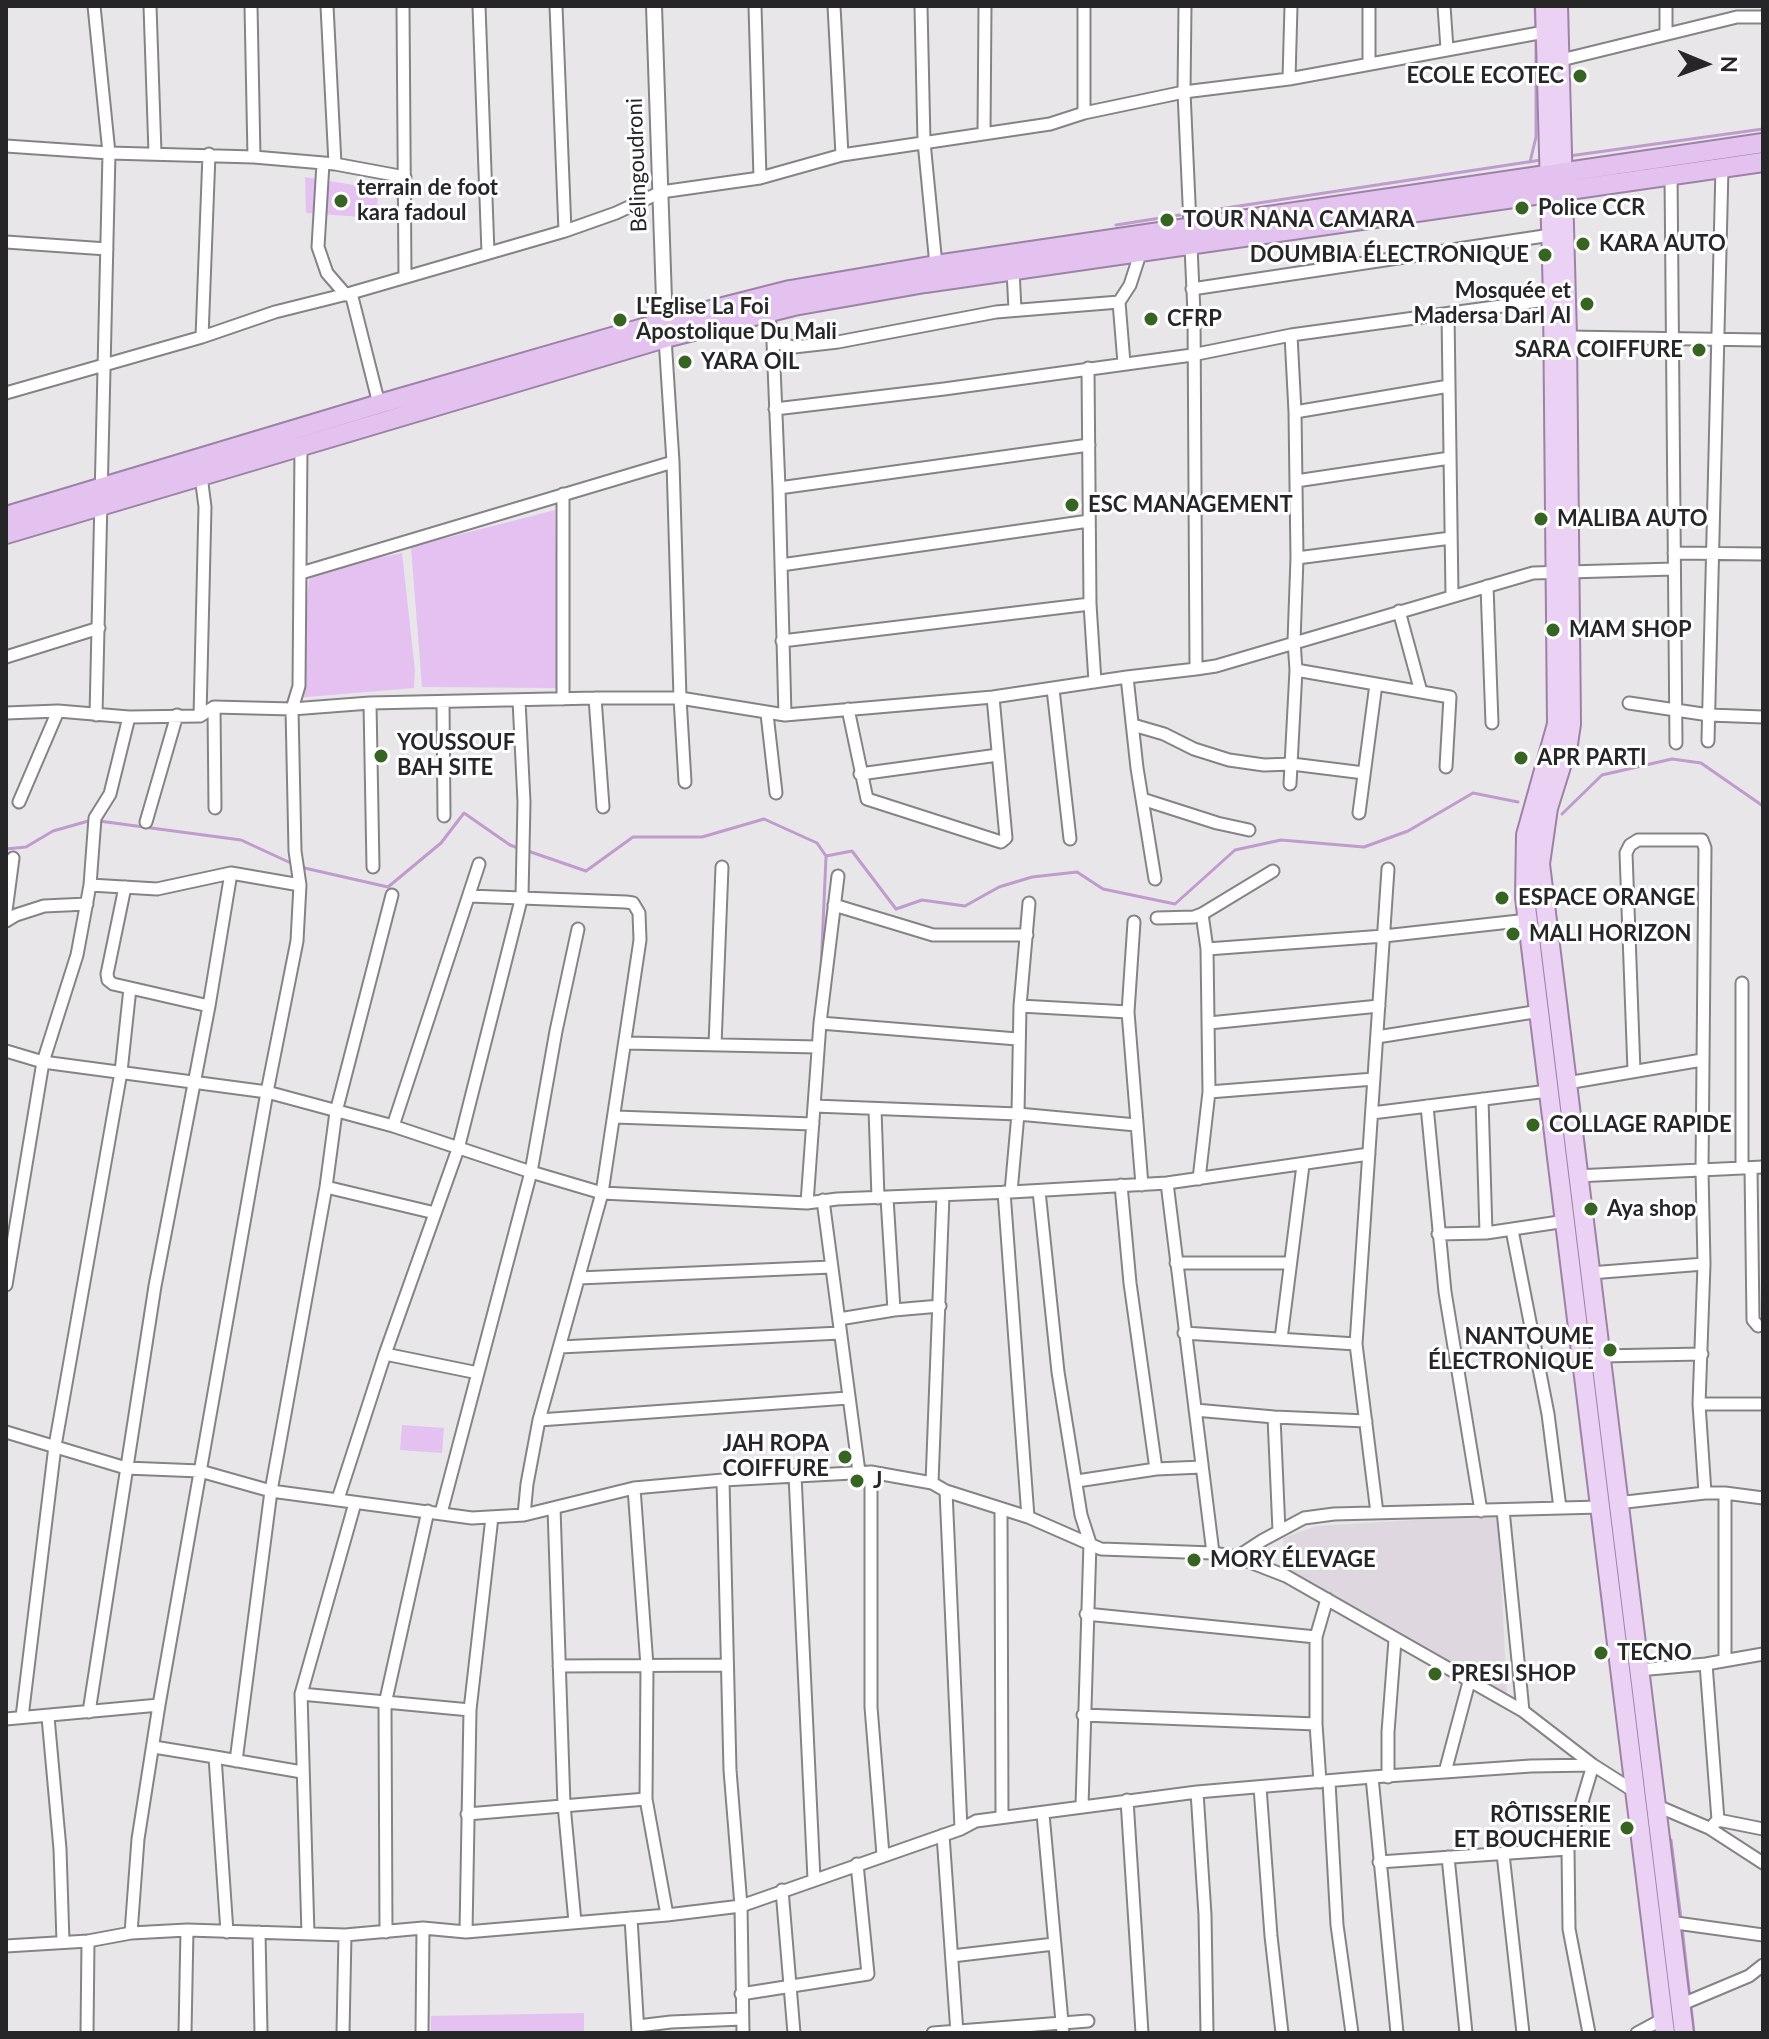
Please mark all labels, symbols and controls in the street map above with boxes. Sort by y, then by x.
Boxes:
north arrow [1665,24,1745,104]
text: N [1716,56,1743,73]
place label: ECOLE ECOTEC [1406,63,1564,89]
marker: ECOLE ECOTEC [1571,67,1589,85]
street label: Bélingoudroni [621,97,653,233]
place label: terrain de foot kara fadoul [357,175,498,226]
marker: terrain de foot kara fadoul [332,192,350,210]
place label: Police CCR [1538,195,1645,221]
marker: Police CCR [1513,199,1531,217]
place label: TOUR NANA CAMARA [1183,207,1414,233]
marker: TOUR NANA CAMARA [1158,211,1176,229]
place label: KARA AUTO [1599,231,1726,257]
marker: KARA AUTO [1574,235,1592,253]
place label: DOUMBIA ÉLECTRONIQUE [1250,242,1529,268]
marker: DOUMBIA ÉLECTRONIQUE [1536,246,1554,264]
place label: Mosquée et Madersa Darl Al [1413,278,1571,330]
place label: L'Eglise La Foi Apostolique Du Mali [636,294,837,346]
marker: Mosquée et Madersa Darl Al [1578,295,1596,313]
place label: CFRP [1167,306,1222,332]
marker: CFRP [1142,310,1160,328]
marker: L'Eglise La Foi Apostolique Du Mali [611,311,629,329]
place label: SARA COIFFURE [1515,337,1683,363]
marker: SARA COIFFURE [1690,341,1708,359]
place label: YARA OIL [701,349,799,375]
marker: YARA OIL [676,353,694,371]
place label: ESC MANAGEMENT [1088,492,1293,518]
marker: ESC MANAGEMENT [1063,496,1081,514]
place label: MALIBA AUTO [1557,506,1708,532]
marker: MALIBA AUTO [1532,510,1550,528]
place label: MAM SHOP [1569,617,1692,643]
marker: MAM SHOP [1544,621,1562,639]
place label: YOUSSOUF BAH SITE [397,730,515,782]
place label: APR PARTI [1537,745,1647,771]
marker: YOUSSOUF BAH SITE [372,747,390,765]
marker: APR PARTI [1512,749,1530,767]
place label: ESPACE ORANGE [1518,885,1695,911]
marker: ESPACE ORANGE [1493,889,1511,907]
place label: MALI HORIZON [1529,921,1691,947]
marker: MALI HORIZON [1504,925,1522,943]
place label: COLLAGE RAPIDE [1549,1112,1732,1138]
marker: COLLAGE RAPIDE [1524,1116,1542,1134]
place label: Aya shop [1607,1196,1696,1222]
marker: Aya shop [1582,1200,1600,1218]
place label: NANTOUME ÉLECTRONIQUE [1428,1324,1594,1376]
marker: NANTOUME ÉLECTRONIQUE [1601,1341,1619,1359]
place label: JAH ROPA COIFFURE [722,1431,829,1482]
marker: JAH ROPA COIFFURE [836,1448,854,1466]
place label: J [873,1468,882,1494]
marker: J [848,1472,866,1490]
place label: MORY ÉLEVAGE [1210,1547,1376,1573]
marker: MORY ÉLEVAGE [1185,1551,1203,1569]
place label: TECNO [1617,1640,1692,1666]
marker: TECNO [1592,1644,1610,1662]
place label: PRESI SHOP [1451,1661,1576,1687]
marker: PRESI SHOP [1426,1665,1444,1683]
place label: RÔTISSERIE ET BOUCHERIE [1454,1802,1611,1854]
marker: RÔTISSERIE ET BOUCHERIE [1618,1819,1636,1837]

